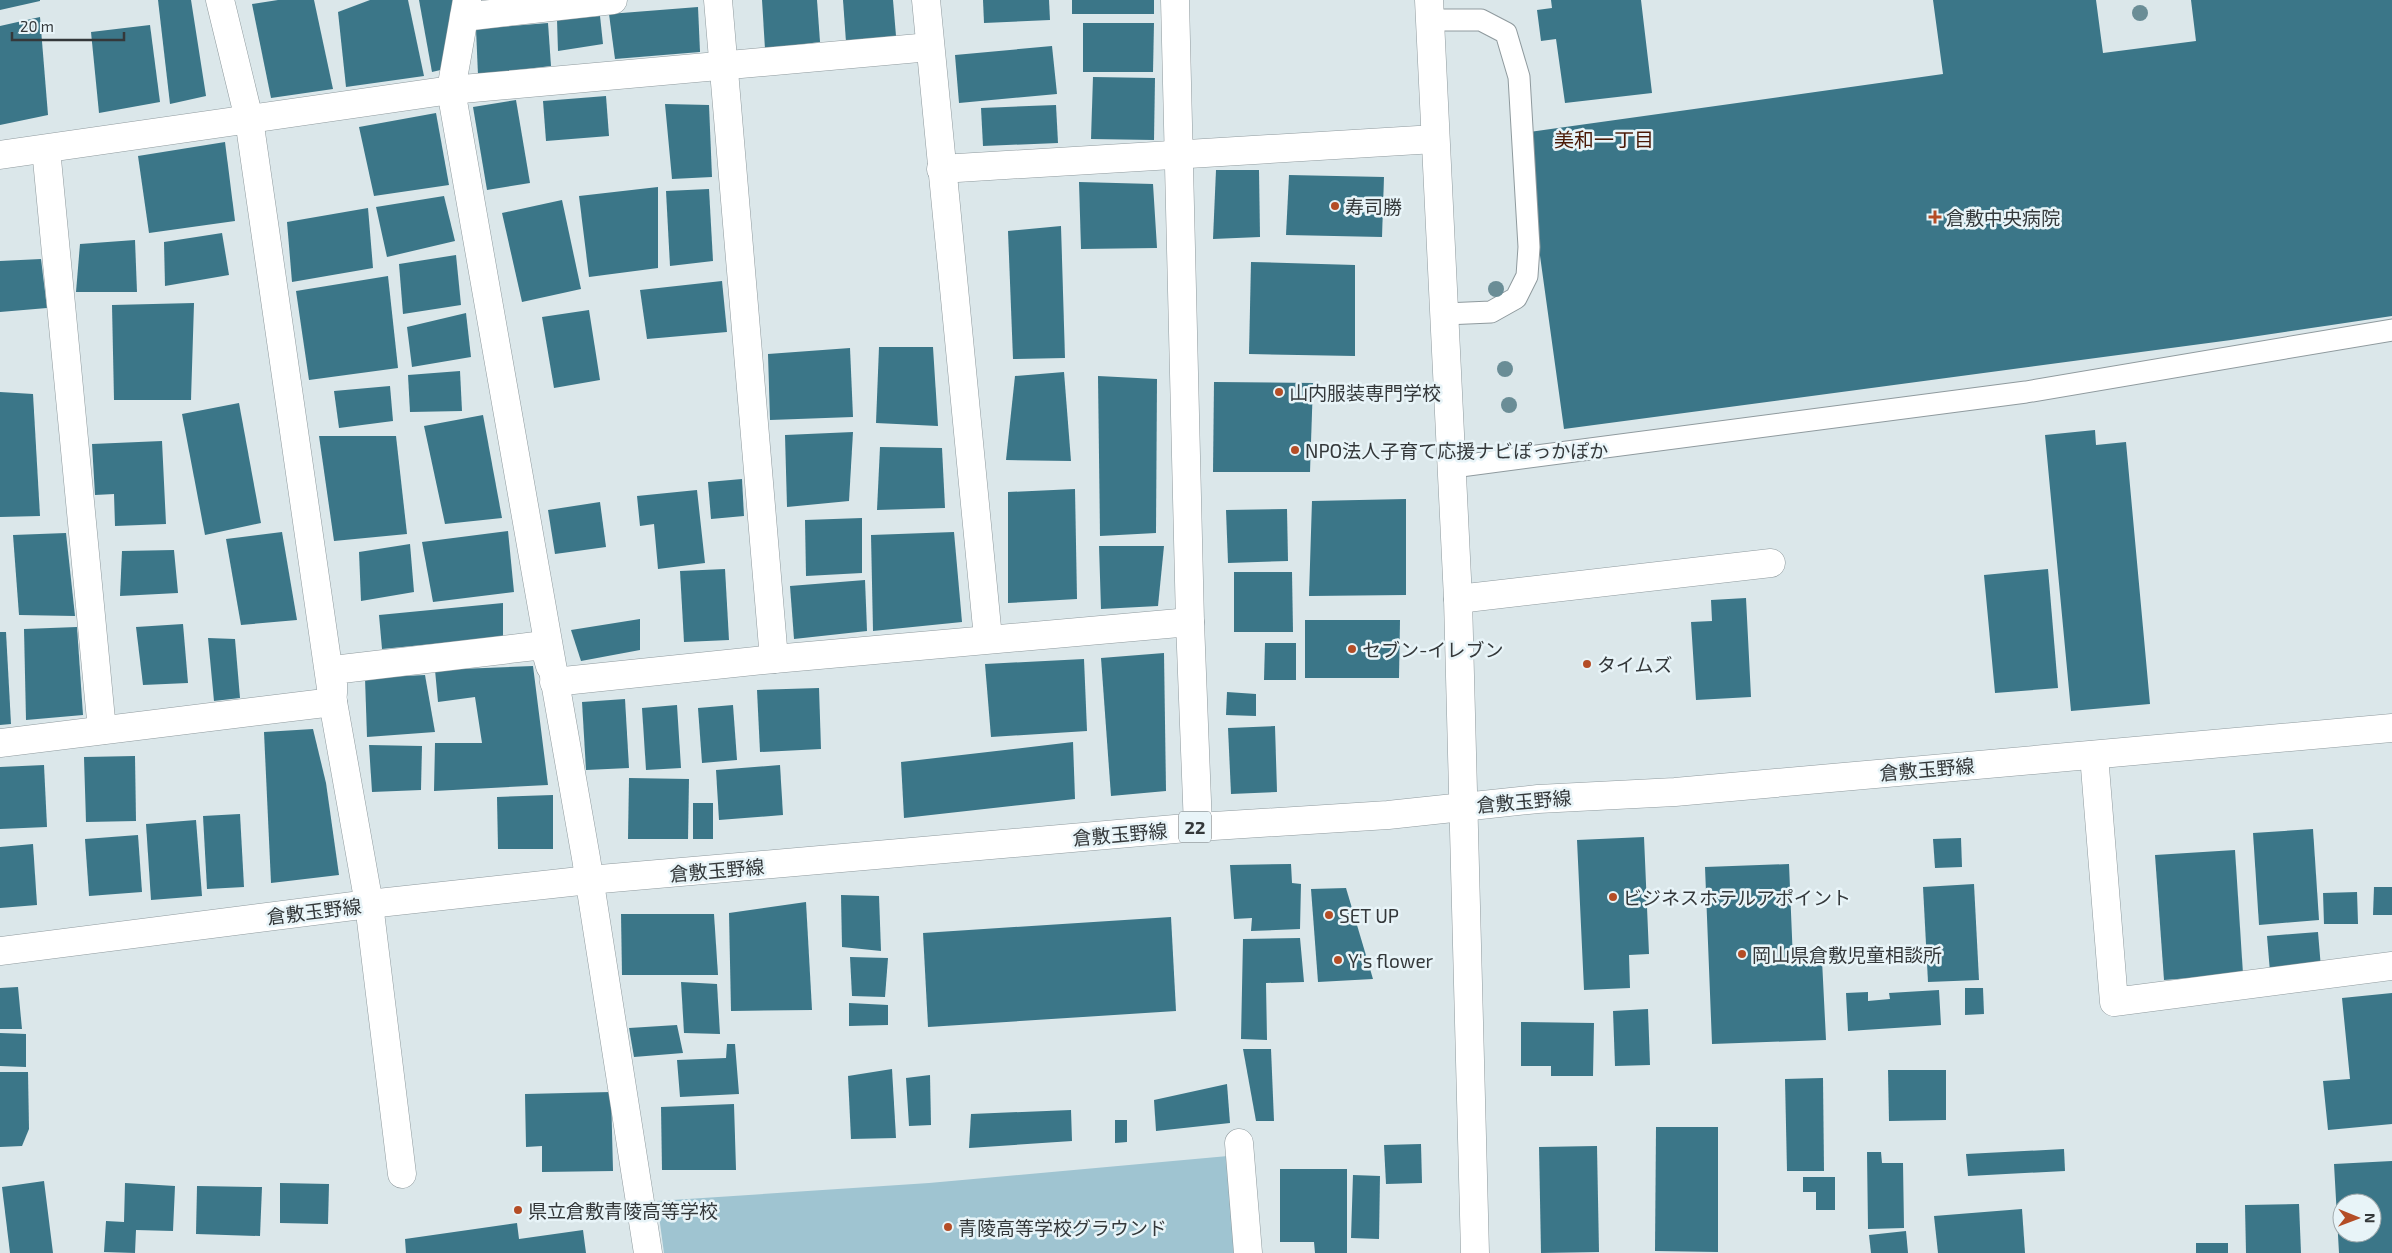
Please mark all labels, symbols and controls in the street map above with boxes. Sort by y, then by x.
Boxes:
scale bar [12,10,125,42]
text: 20 m [20,17,54,35]
district label: 美和一丁目 [1554,127,1654,151]
place label: 寿司勝 [1345,195,1402,218]
marker: 寿司勝 [1329,200,1341,212]
place label: 倉敷中央病院 [1946,206,2060,229]
marker: 倉敷中央病院 [1928,210,1942,224]
place label: 山内服装専門学校 [1289,381,1441,404]
marker: 山内服装専門学校 [1273,386,1285,398]
place label: NPO法人子育て応援ナビぽっかぽか [1305,439,1608,462]
marker: NPO法人子育て応援ナビぽっかぽか [1289,444,1301,456]
place label: セブン-イレブン [1362,638,1504,661]
marker: セブン-イレブン [1346,643,1358,655]
place label: タイムズ [1597,653,1673,676]
marker: タイムズ [1581,658,1593,670]
street label: 倉敷玉野線 [1879,753,1975,785]
street label: 倉敷玉野線 [1476,785,1572,817]
road number: 22 [1179,812,1211,842]
street label: 倉敷玉野線 [1072,818,1168,850]
street label: 倉敷玉野線 [669,854,765,886]
place label: ビジネスホテルアポイント [1623,886,1851,909]
marker: ビジネスホテルアポイント [1607,891,1619,903]
street label: 倉敷玉野線 [265,894,363,928]
place label: SET UP [1339,904,1399,927]
marker: SET UP [1323,909,1335,921]
place label: 岡山県倉敷児童相談所 [1752,943,1942,966]
marker: 岡山県倉敷児童相談所 [1736,948,1748,960]
place label: Y's flower [1348,949,1434,972]
marker: Y's flower [1332,954,1344,966]
north arrow [2332,1193,2382,1243]
place label: 県立倉敷青陵高等学校 [528,1199,718,1222]
marker: 県立倉敷青陵高等学校 [512,1204,524,1216]
text: N [2362,1213,2379,1223]
place label: 青陵高等学校グラウンド [958,1216,1167,1239]
marker: 青陵高等学校グラウンド [942,1221,954,1233]

